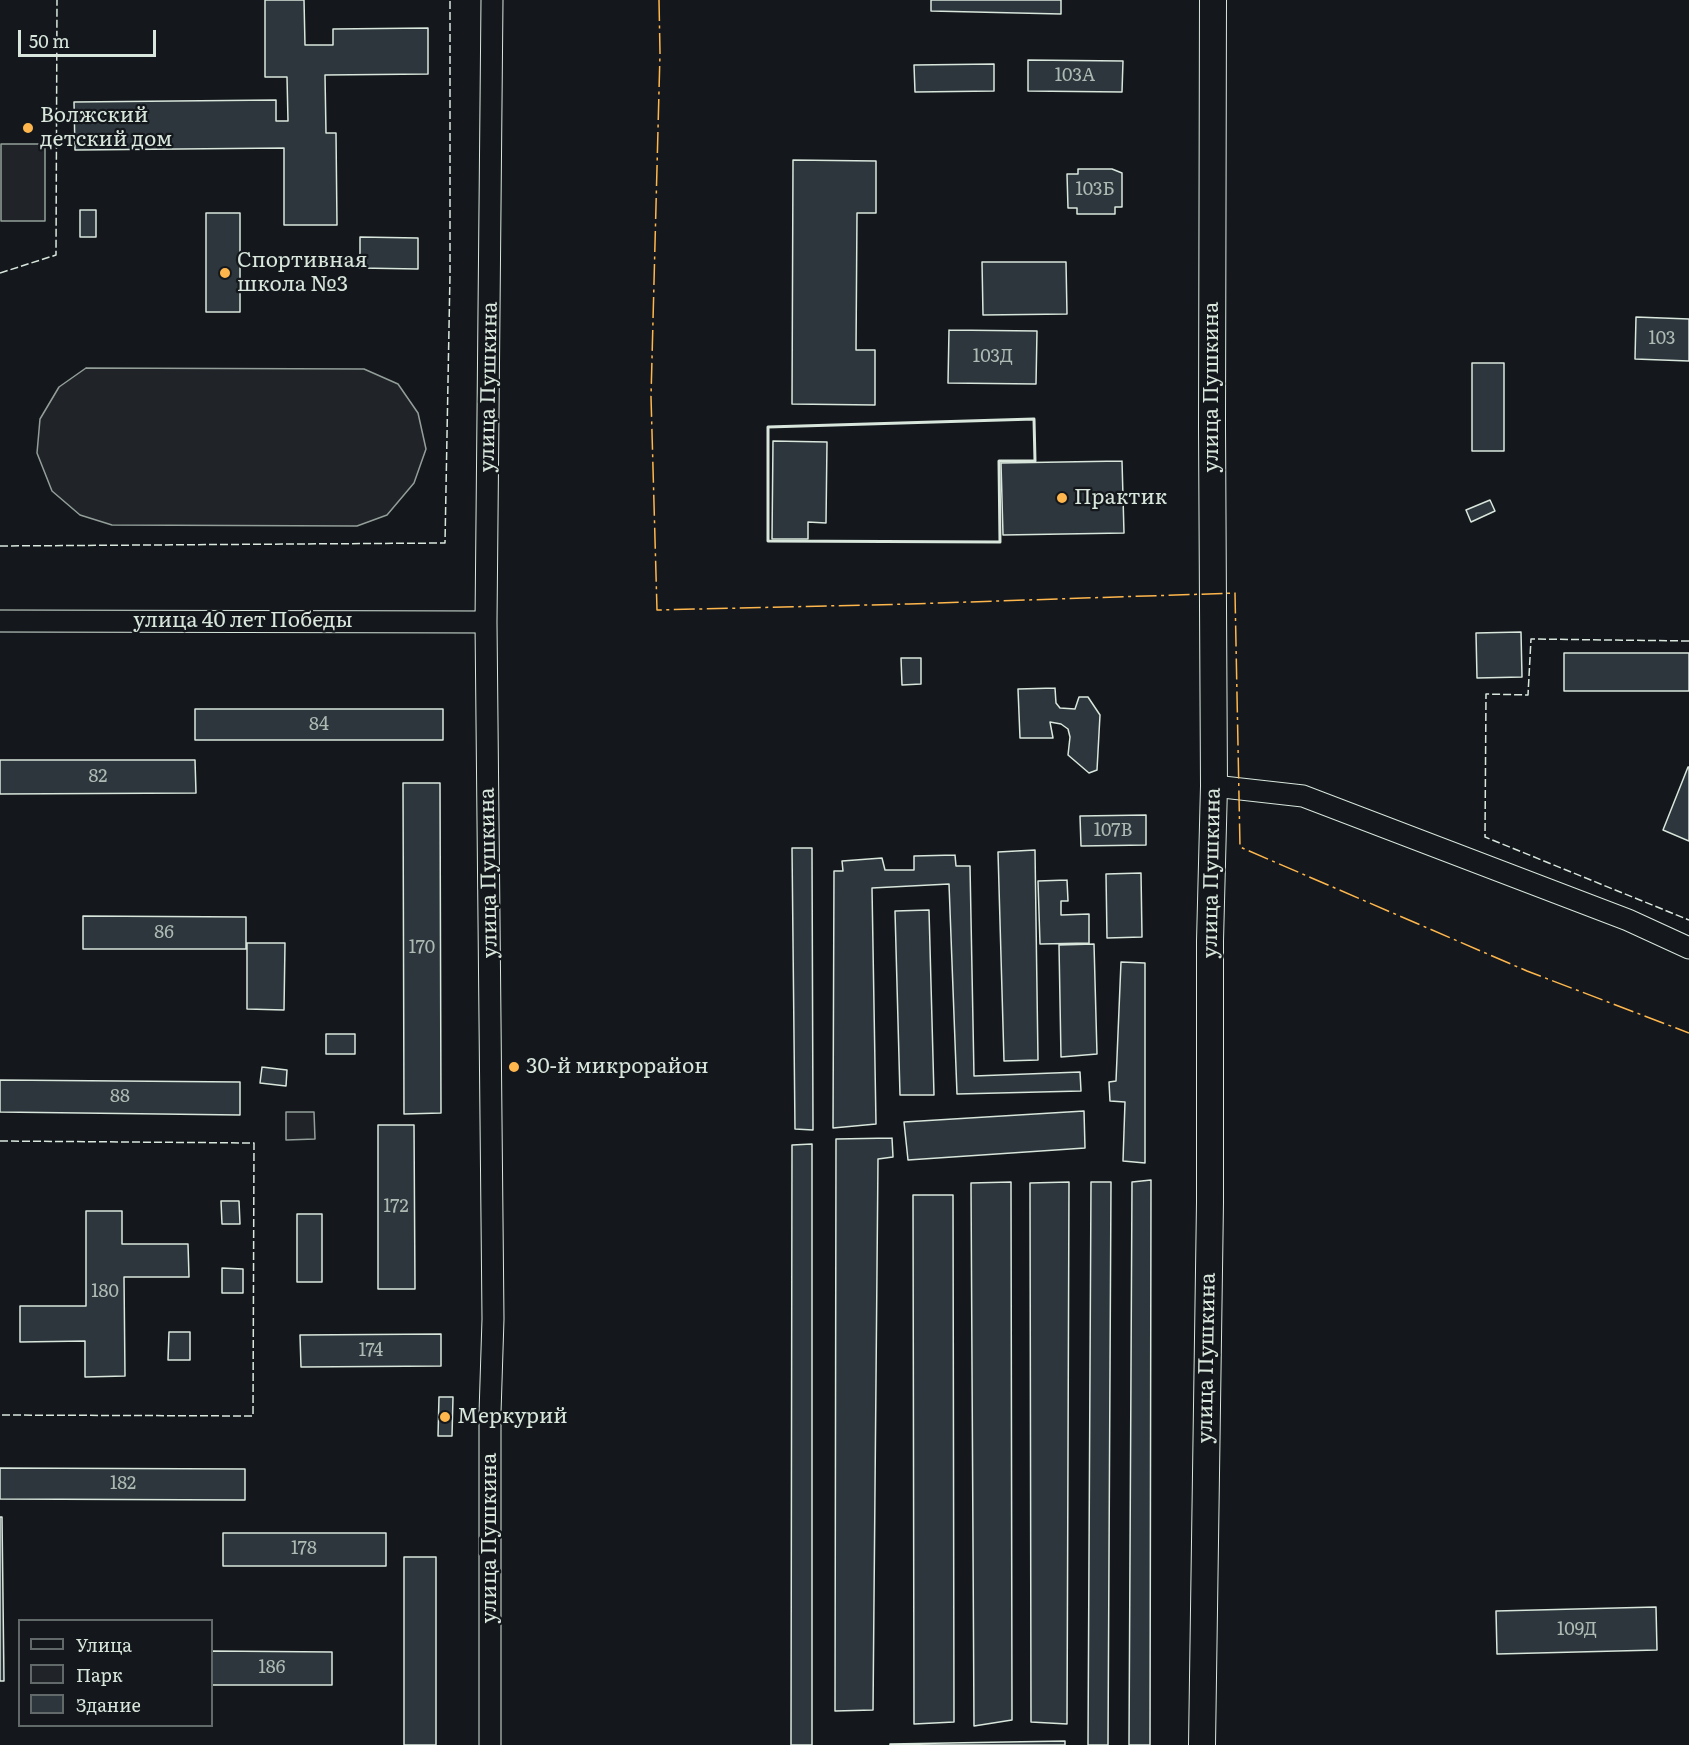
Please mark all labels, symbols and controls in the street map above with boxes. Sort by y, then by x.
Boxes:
scale bar [21,18,159,56]
text: 50 m [29,27,70,54]
house number: 103А [1055,65,1095,87]
place label: Волжский детский дом [40,103,172,153]
marker: Волжский детский дом [21,121,35,135]
house number: 103Б [1075,179,1115,201]
place label: Спортивная школа №3 [237,248,367,298]
marker: Спортивная школа №3 [218,266,232,280]
street label: улица Пушкина [475,301,503,473]
street label: улица Пушкина [1199,302,1225,472]
house number: 103 [1648,328,1676,350]
house number: 103Д [973,346,1013,368]
place label: Практик [1074,485,1167,511]
marker: Практик [1055,491,1069,505]
street label: улица 40 лет Победы [133,608,353,634]
house number: 84 [309,714,329,736]
house number: 82 [89,766,107,788]
street label: улица Пушкина [475,787,503,959]
street label: улица Пушкина [1198,787,1226,959]
house number: 107В [1094,820,1132,842]
house number: 86 [154,922,174,944]
house number: 170 [409,937,435,959]
place label: 30-й микрорайон [526,1054,709,1080]
marker: 30-й микрорайон [507,1060,521,1074]
house number: 88 [110,1086,130,1108]
house number: 172 [383,1196,409,1218]
street label: улица Пушкина [1193,1272,1221,1444]
house number: 180 [91,1281,119,1303]
house number: 174 [359,1340,383,1362]
place label: Меркурий [457,1404,568,1430]
marker: Меркурий [438,1410,452,1424]
street label: улица Пушкина [477,1453,503,1623]
house number: 182 [110,1473,136,1495]
house number: 178 [291,1538,317,1560]
legend [18,1619,213,1727]
house number: 109Д [1557,1619,1597,1641]
text: Улица [76,1631,132,1658]
house number: 186 [259,1657,285,1679]
text: Парк [76,1661,123,1688]
text: Здание [76,1691,141,1718]

